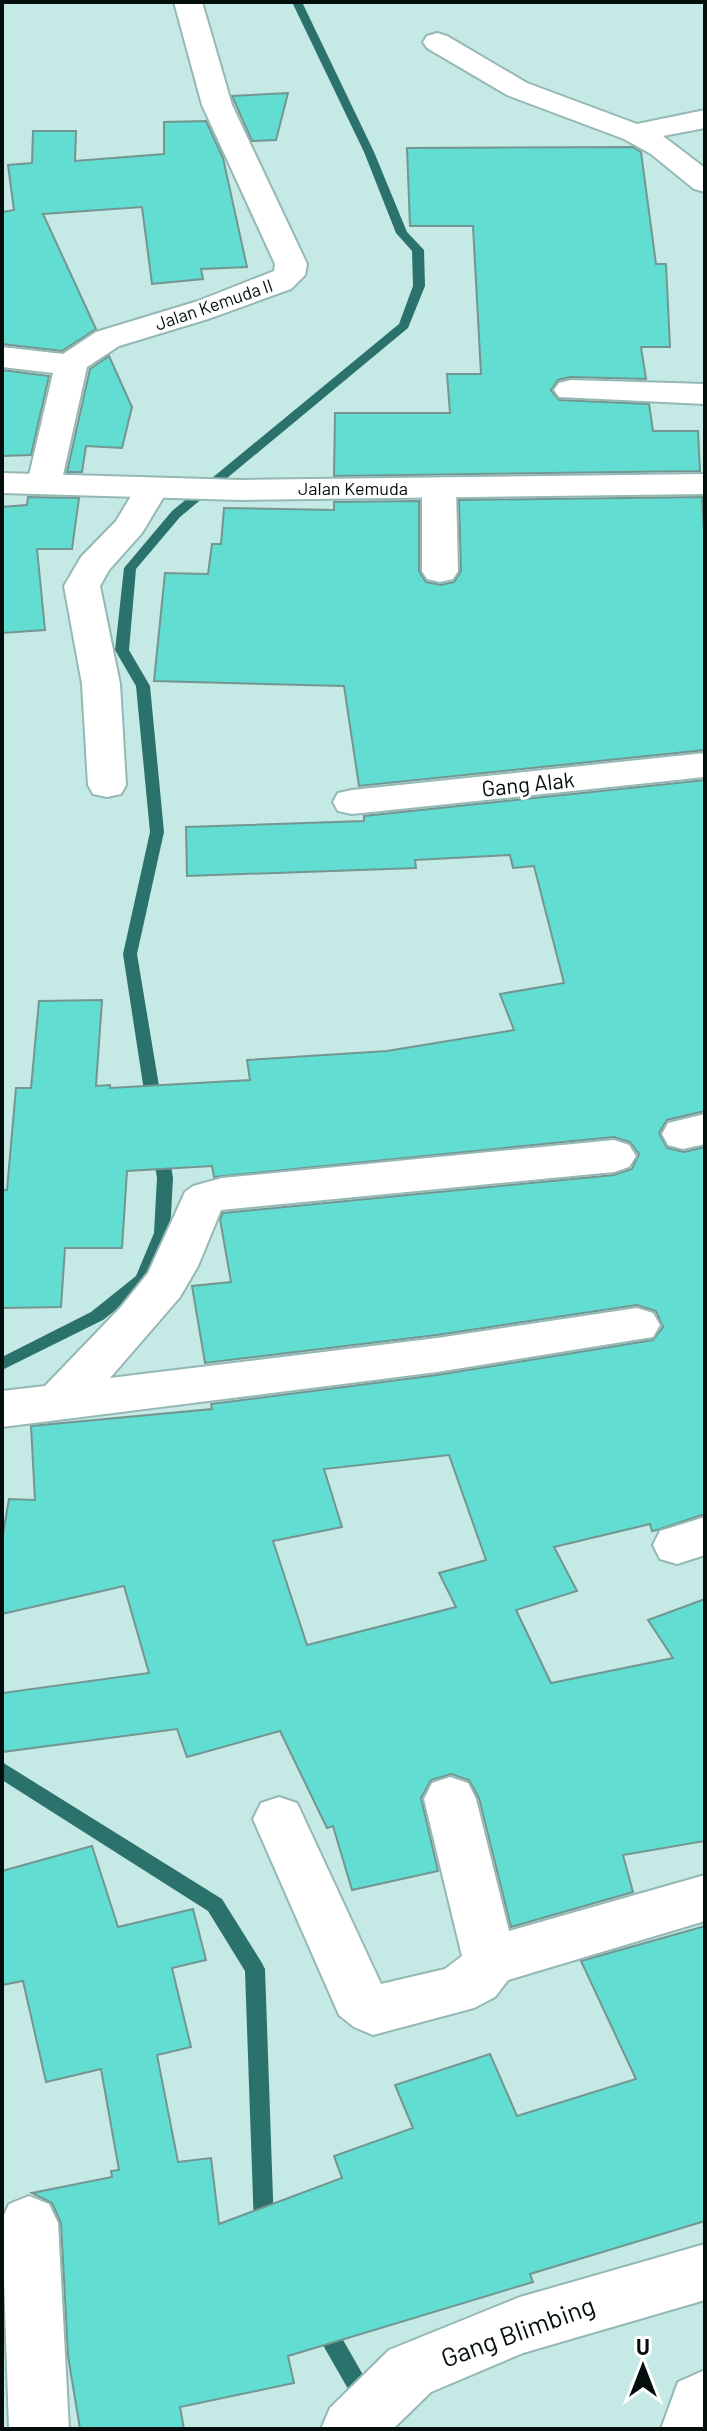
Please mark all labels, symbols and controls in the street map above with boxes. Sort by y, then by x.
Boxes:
street label: Jalan Kemuda II [152,274,275,334]
street label: Jalan Kemuda [298,477,408,499]
street label: Gang Alak [480,765,576,801]
street label: Gang Blimbing [436,2288,599,2373]
north arrow [603,2327,683,2407]
text: U [636,2333,650,2359]

